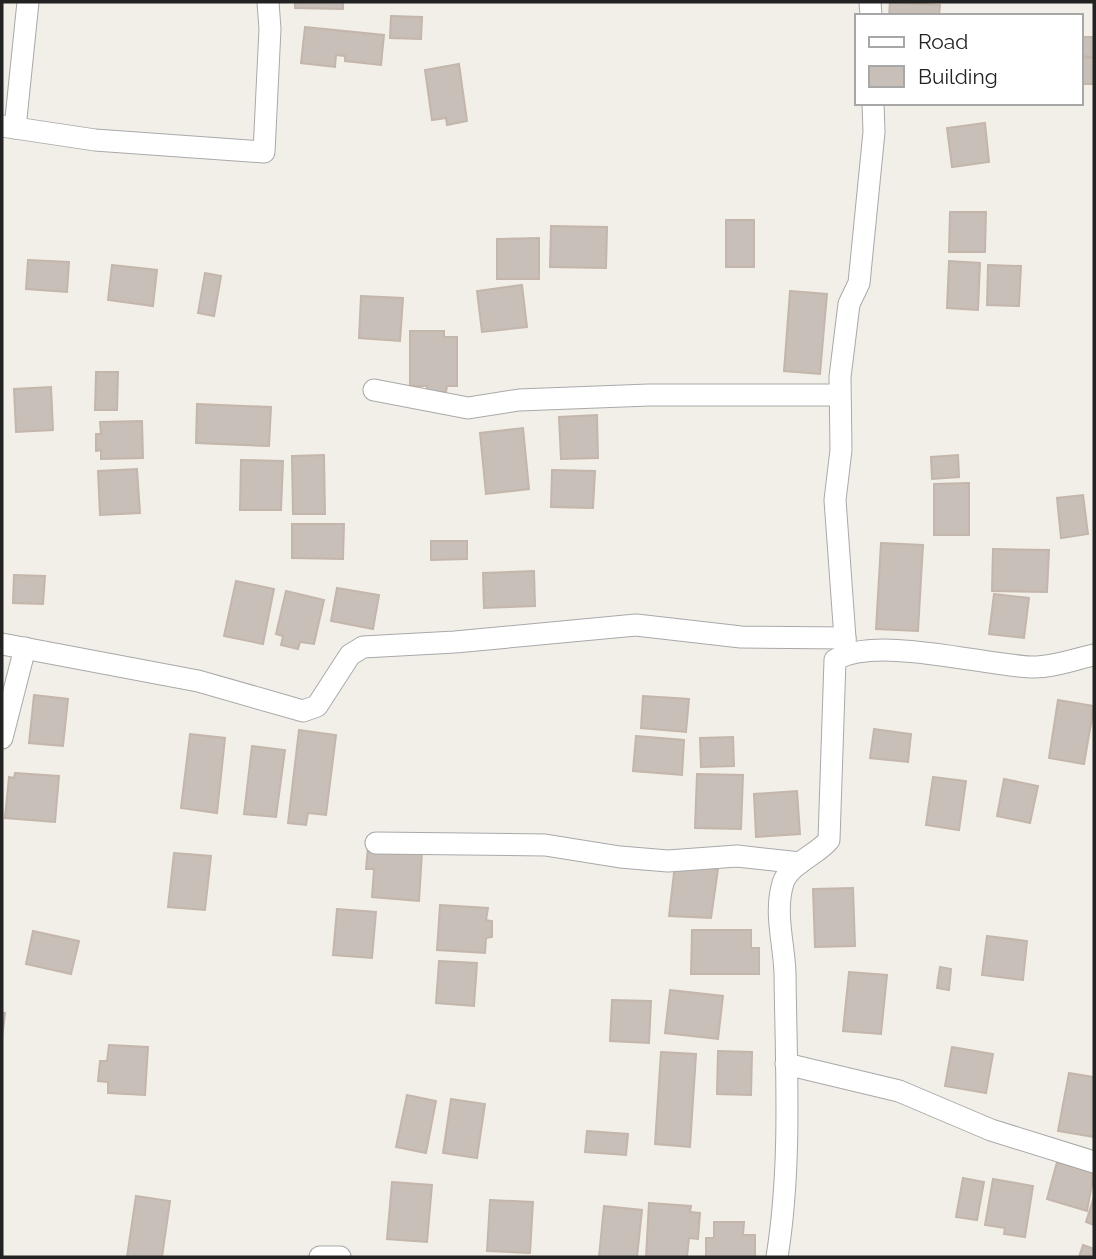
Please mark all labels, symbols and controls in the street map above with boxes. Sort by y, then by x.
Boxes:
legend [855,14,1082,105]
text: Road [918,29,968,54]
text: Building [918,64,998,89]

